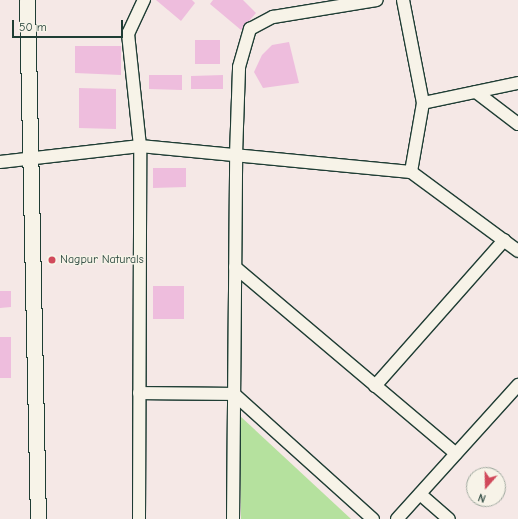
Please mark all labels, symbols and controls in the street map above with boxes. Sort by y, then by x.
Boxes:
scale bar [14,12,125,38]
text: 50 m [19,20,47,34]
place label: Nagpur Naturals [60,253,144,267]
marker: Nagpur Naturals [47,255,57,265]
north arrow [466,467,506,507]
text: N [476,490,488,505]

